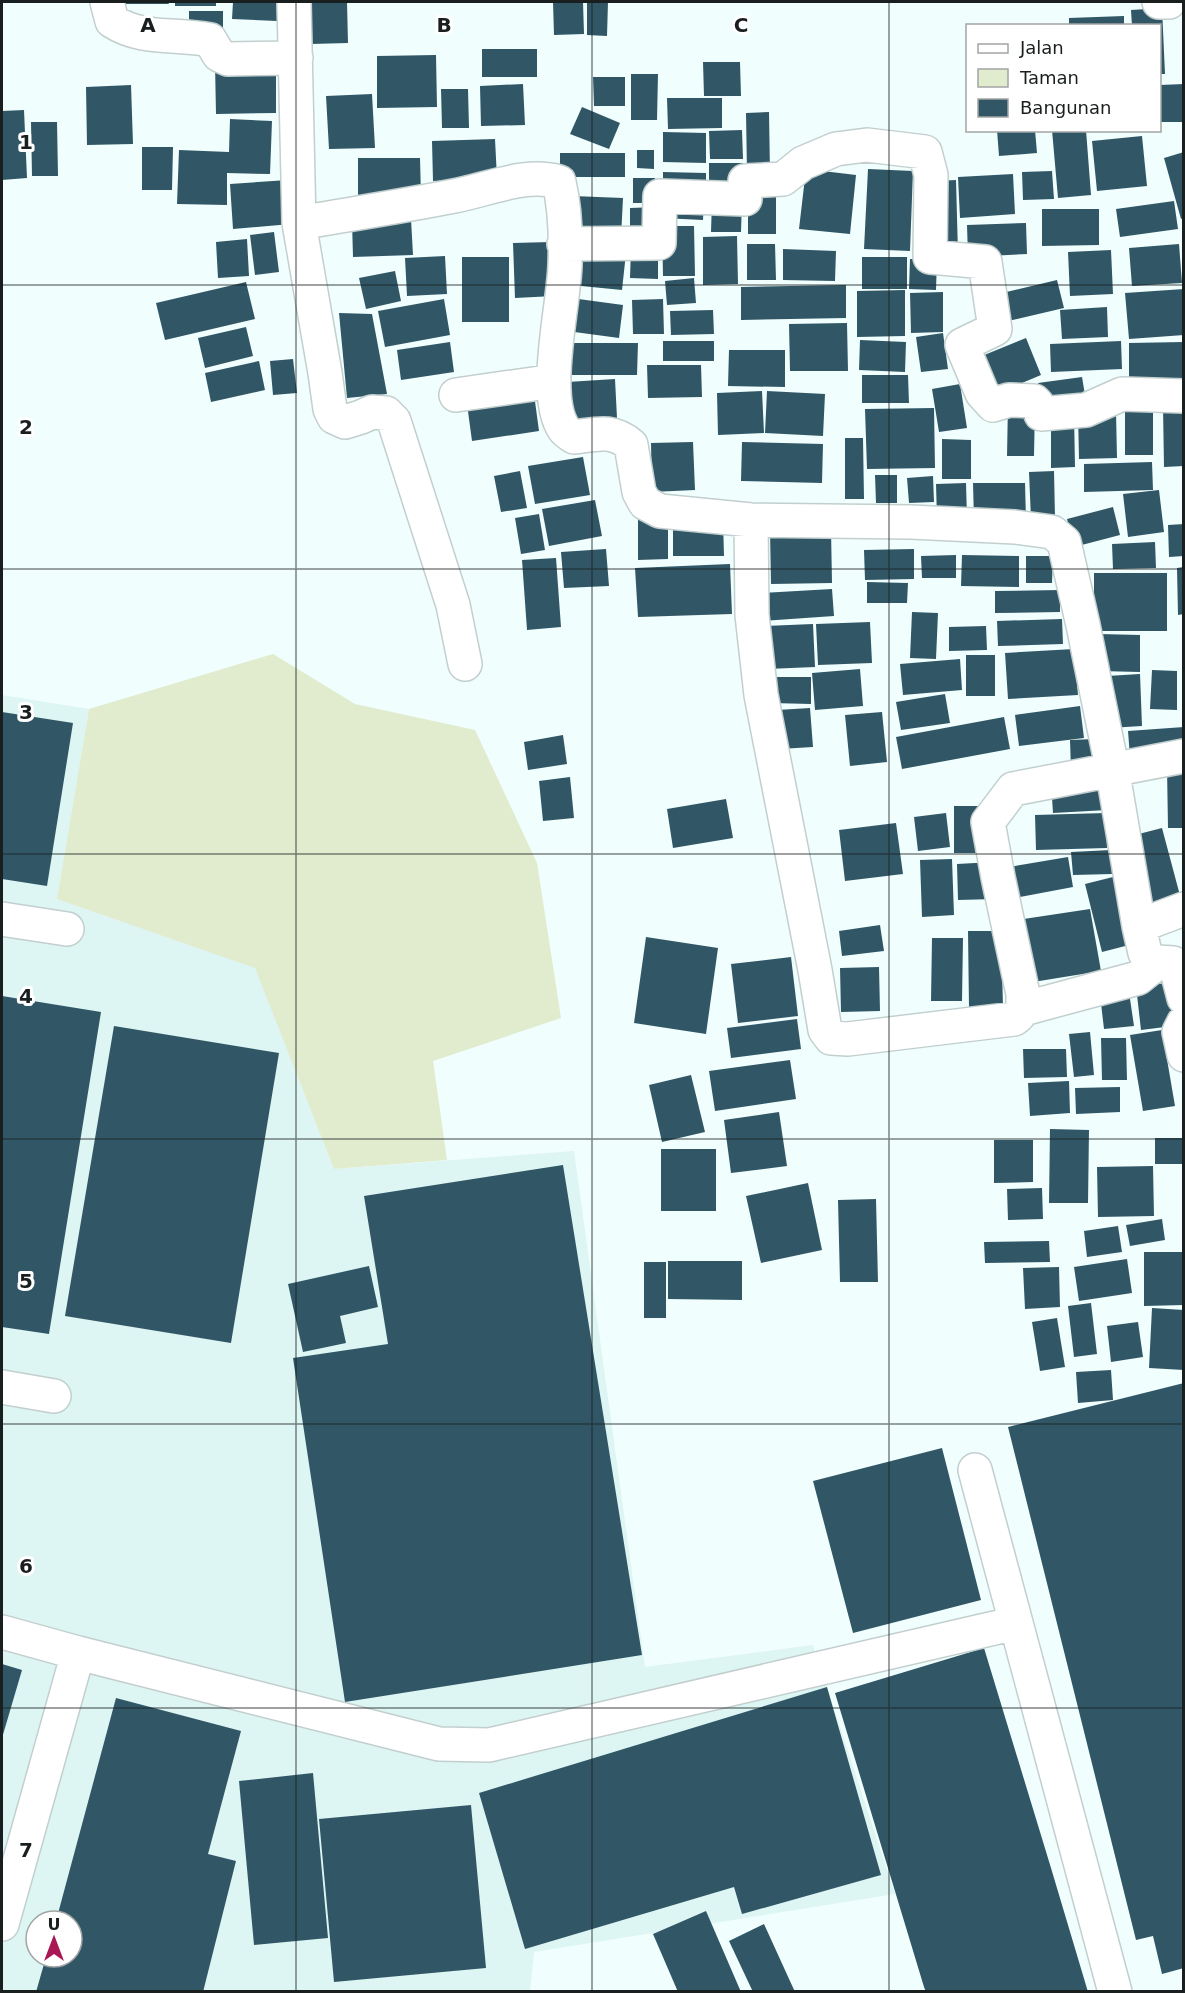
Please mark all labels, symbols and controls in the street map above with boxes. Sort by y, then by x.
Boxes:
text: A [140,13,156,37]
text: B [436,13,452,37]
text: C [734,13,748,37]
legend [966,24,1161,132]
text: Jalan [1019,37,1064,58]
text: Taman [1019,67,1079,88]
text: Bangunan [1020,97,1111,118]
text: 1 [19,130,33,154]
text: 2 [19,415,33,439]
text: 3 [19,700,33,724]
text: 4 [19,984,33,1008]
text: 5 [19,1269,33,1293]
text: 6 [19,1554,33,1578]
text: 7 [19,1838,33,1862]
north arrow [24,1909,84,1969]
text: U [48,1915,61,1934]

